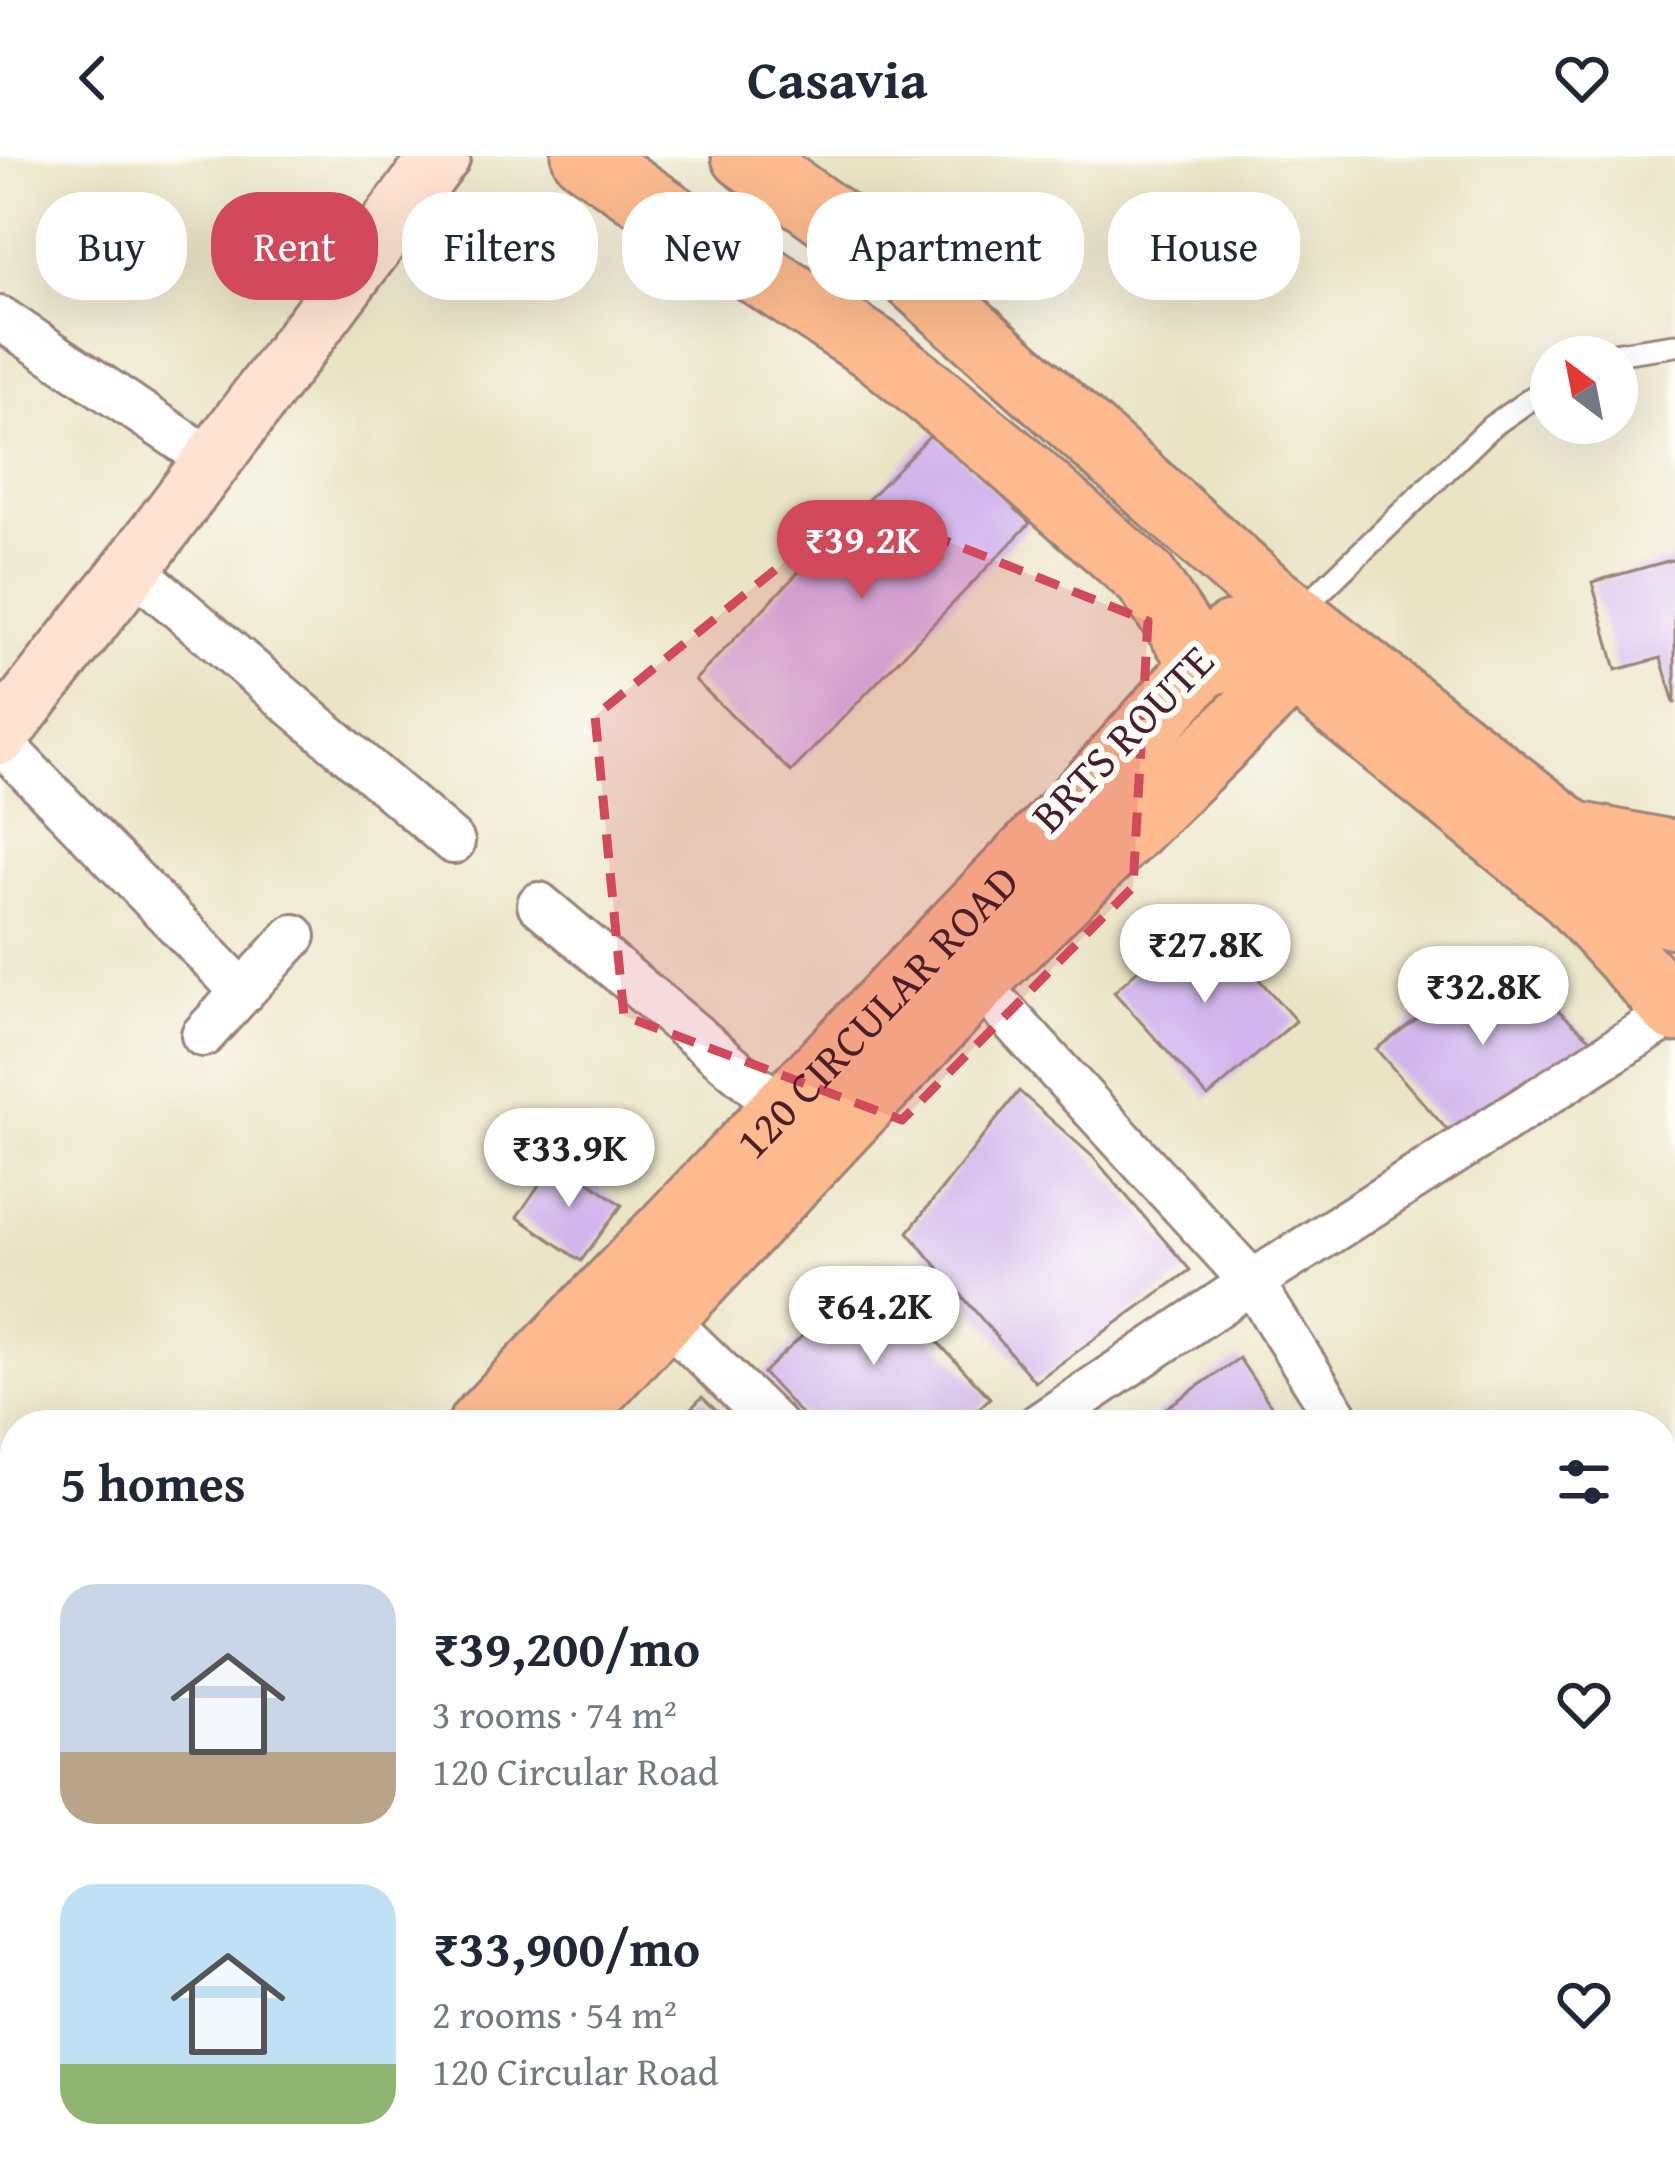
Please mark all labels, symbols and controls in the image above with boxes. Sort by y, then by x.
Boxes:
text: Casavia [747,39,928,118]
icon: back [60,45,126,111]
icon: heart [1549,45,1615,111]
chip: Buy [36,192,187,300]
chip: Rent [211,192,378,300]
chip: Filters [402,192,598,300]
chip: New [622,192,783,300]
chip: Apartment [807,192,1084,300]
chip: House [1108,192,1300,300]
north arrow [1530,336,1638,444]
map controls [1530,336,1638,444]
pin: ₹39.2K [764,500,960,602]
text: ₹39.2K [804,510,920,567]
street label: BRTS ROUTE [1015,629,1228,846]
street label: 120 CIRCULAR ROAD [720,850,1033,1173]
pin: ₹27.8K [1107,904,1303,1006]
text: ₹27.8K [1147,914,1263,971]
pin: ₹32.8K [1385,946,1581,1048]
text: ₹32.8K [1425,956,1541,1013]
pin: ₹33.9K [471,1108,667,1210]
text: ₹33.9K [511,1118,627,1175]
pin: ₹64.2K [776,1266,972,1368]
text: ₹64.2K [816,1276,932,1333]
text: 5 homes [60,1445,246,1520]
icon: filters [1551,1449,1617,1515]
text: ₹39,200/mo [432,1610,700,1685]
icon: home [156,1632,300,1776]
icon: heart [1551,1671,1617,1737]
text: 3 rooms · 74 m² [432,1685,677,1742]
text: 120 Circular Road [432,1742,719,1799]
text: ₹33,900/mo [432,1910,700,1985]
icon: home [156,1932,300,2076]
icon: heart [1551,1971,1617,2037]
text: 2 rooms · 54 m² [432,1985,677,2042]
text: 120 Circular Road [432,2042,719,2099]

